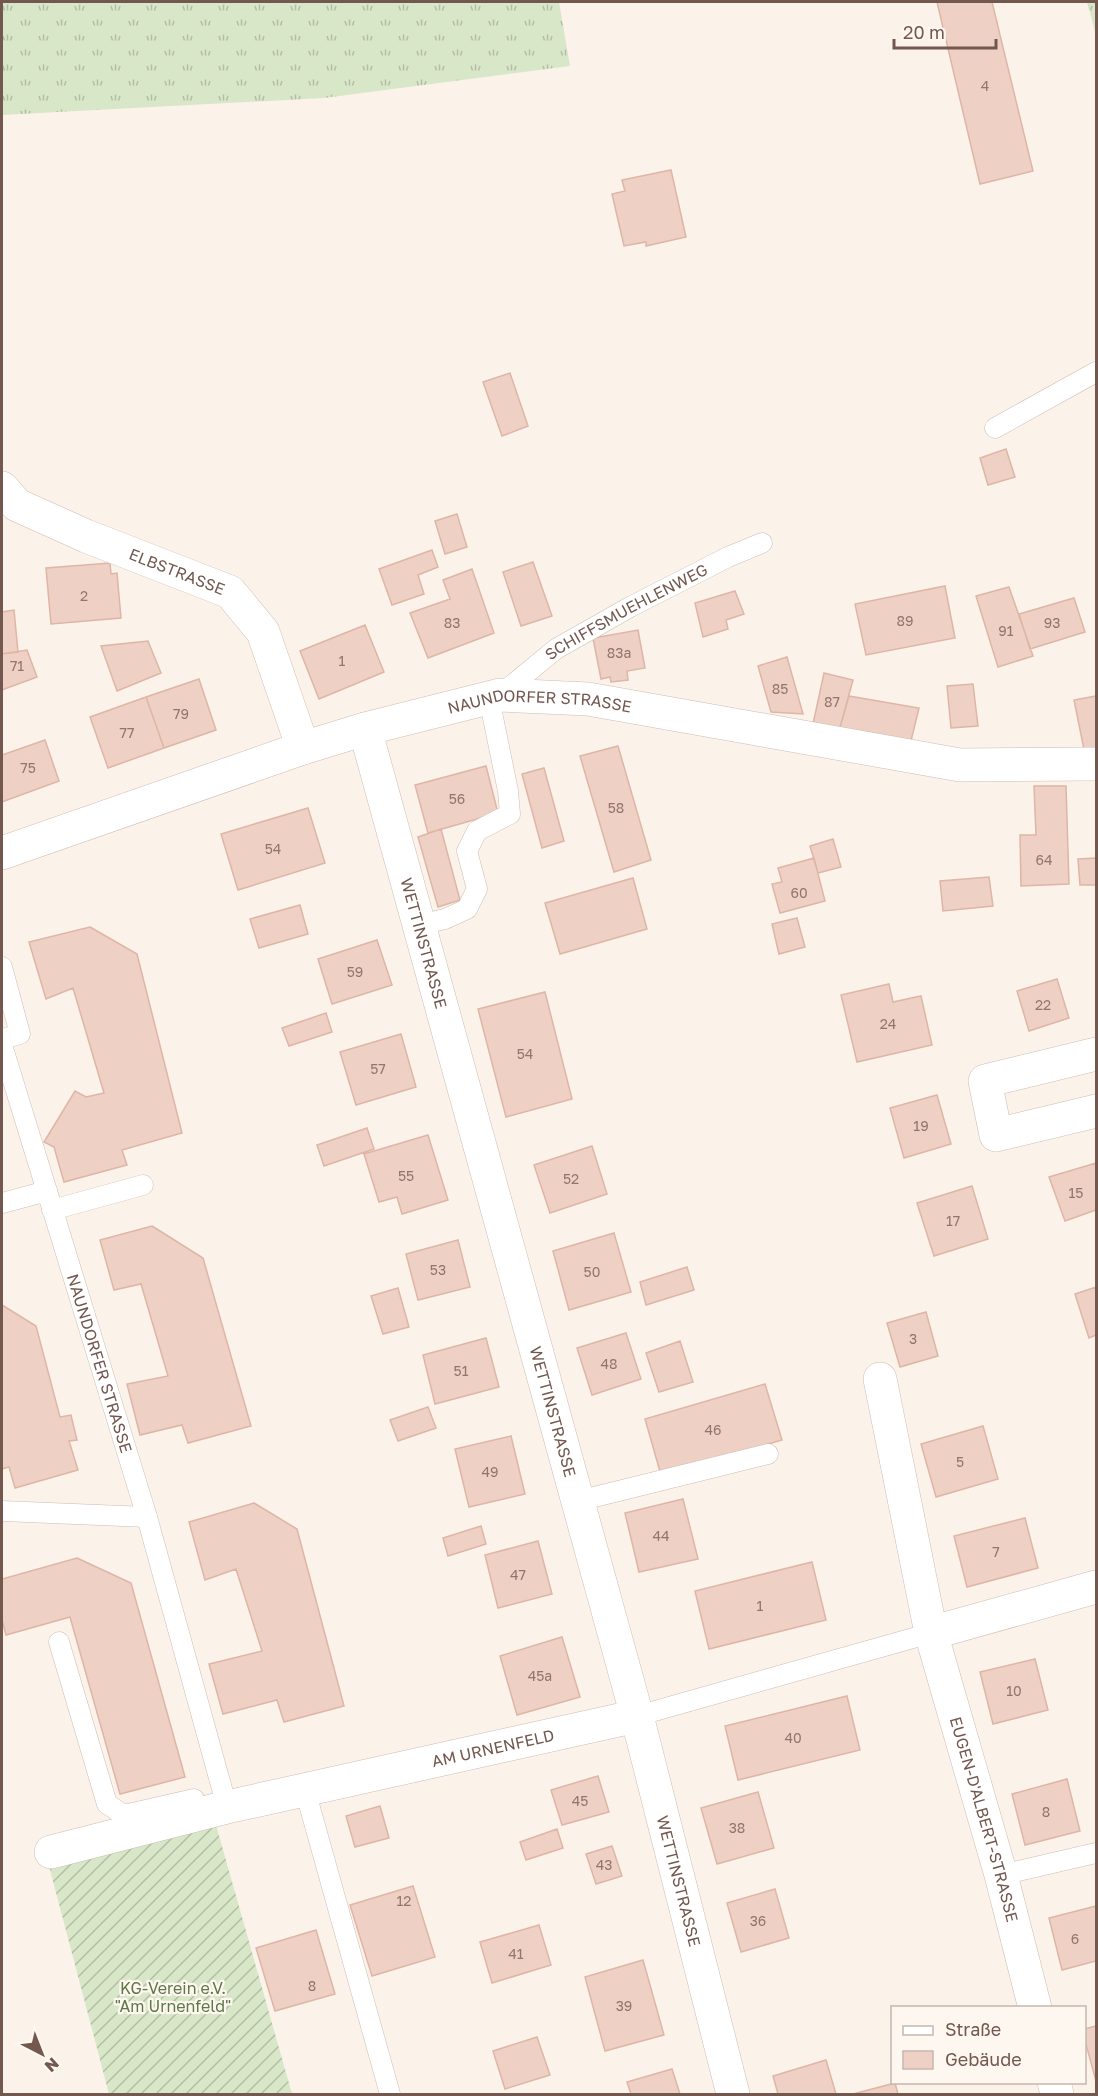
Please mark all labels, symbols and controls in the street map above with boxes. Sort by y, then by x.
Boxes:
scale bar [894,12,996,50]
text: 20 m [903,21,945,43]
house number: 4 [981,77,989,94]
street label: ELBSTRASSE [126,544,228,599]
street label: SCHIFFSMUEHLENWEG [541,559,711,664]
house number: 2 [80,587,88,604]
house number: 89 [896,612,914,629]
house number: 83 [444,614,460,631]
house number: 93 [1044,614,1060,631]
house number: 91 [998,622,1014,639]
house number: 83a [607,644,631,661]
house number: 1 [339,652,346,669]
house number: 71 [10,657,24,674]
house number: 85 [772,680,788,697]
street label: NAUNDORFER STRASSE [445,684,633,718]
house number: 87 [824,693,840,710]
house number: 79 [173,705,189,722]
house number: 77 [120,724,134,741]
house number: 75 [20,759,36,776]
house number: 56 [449,790,465,807]
house number: 58 [608,799,624,816]
house number: 54 [265,840,281,857]
house number: 64 [1035,851,1053,868]
street label: WETTINSTRASSE [396,875,452,1011]
house number: 60 [790,884,808,901]
house number: 59 [347,963,363,980]
house number: 22 [1035,996,1051,1013]
house number: 24 [880,1015,896,1032]
house number: 54 [517,1045,533,1062]
house number: 57 [370,1060,386,1077]
house number: 19 [913,1117,929,1134]
house number: 55 [398,1167,414,1184]
house number: 52 [563,1170,579,1187]
house number: 15 [1069,1184,1083,1201]
house number: 17 [946,1212,960,1229]
house number: 53 [430,1261,446,1278]
house number: 50 [584,1263,600,1280]
street label: NAUNDORFER STRASSE [63,1271,137,1455]
house number: 3 [909,1330,917,1347]
street label: WETTINSTRASSE [526,1344,581,1479]
house number: 48 [600,1355,618,1372]
house number: 51 [454,1362,469,1379]
house number: 46 [704,1421,722,1438]
house number: 5 [956,1453,964,1470]
house number: 49 [481,1463,499,1480]
house number: 44 [652,1527,670,1544]
house number: 7 [992,1543,1000,1560]
house number: 47 [510,1566,526,1583]
house number: 1 [757,1597,764,1614]
house number: 45a [528,1667,552,1684]
house number: 10 [1006,1682,1022,1699]
street label: EUGEN-D'ALBERT-STRASSE [946,1714,1023,1924]
street label: AM URNENFELD [430,1725,556,1771]
house number: 40 [784,1729,802,1746]
house number: 45 [572,1792,588,1809]
house number: 8 [1042,1803,1050,1820]
street label: WETTINSTRASSE [653,1813,705,1949]
house number: 38 [729,1819,745,1836]
house number: 43 [596,1856,612,1873]
house number: 12 [397,1892,411,1909]
house number: 36 [750,1912,766,1929]
house number: 6 [1071,1930,1079,1947]
house number: 41 [508,1945,524,1962]
house number: 8 [308,1977,316,1994]
park label: KG-Verein e.V. "Am Urnenfeld" [115,1978,231,2016]
house number: 39 [616,1997,632,2014]
legend [891,2006,1086,2084]
text: Straße [945,2018,1001,2040]
north arrow [12,2024,72,2084]
text: Gebäude [945,2048,1022,2070]
text: N [41,2054,63,2077]

